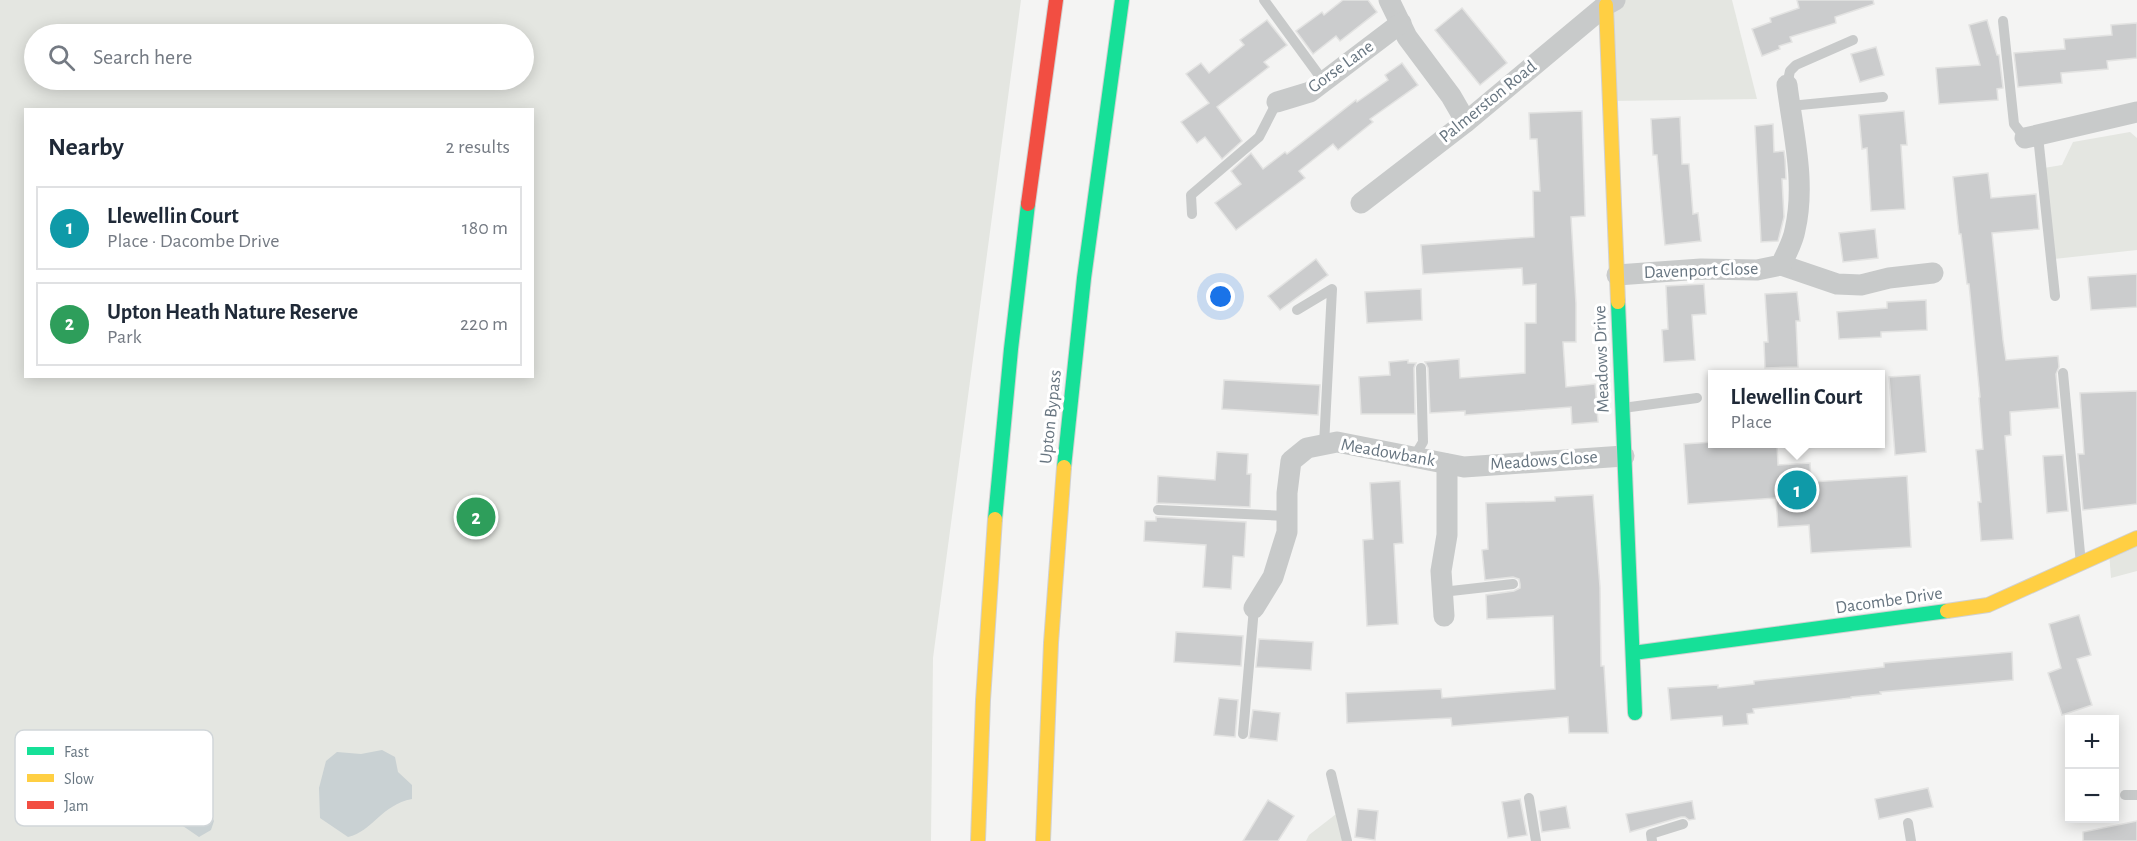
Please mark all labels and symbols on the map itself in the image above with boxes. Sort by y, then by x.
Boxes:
street label: Gorse Lane [1305,37,1377,97]
street label: Palmerston Road [1436,58,1540,146]
street label: Davenport Close [1643,260,1759,282]
your location [1206,282,1235,311]
street label: Meadows Drive [1591,305,1613,413]
street label: Upton Bypass [1037,369,1065,465]
street label: Meadowbank [1339,436,1437,470]
street label: Meadows Close [1490,448,1598,474]
pin: 1 [1778,468,1816,512]
pin: 2 [456,494,496,540]
street label: Dacombe Drive [1834,585,1944,617]
legend [15,730,213,826]
text: Fast [64,744,89,760]
text: Slow [64,771,94,787]
text: Jam [64,798,89,814]

